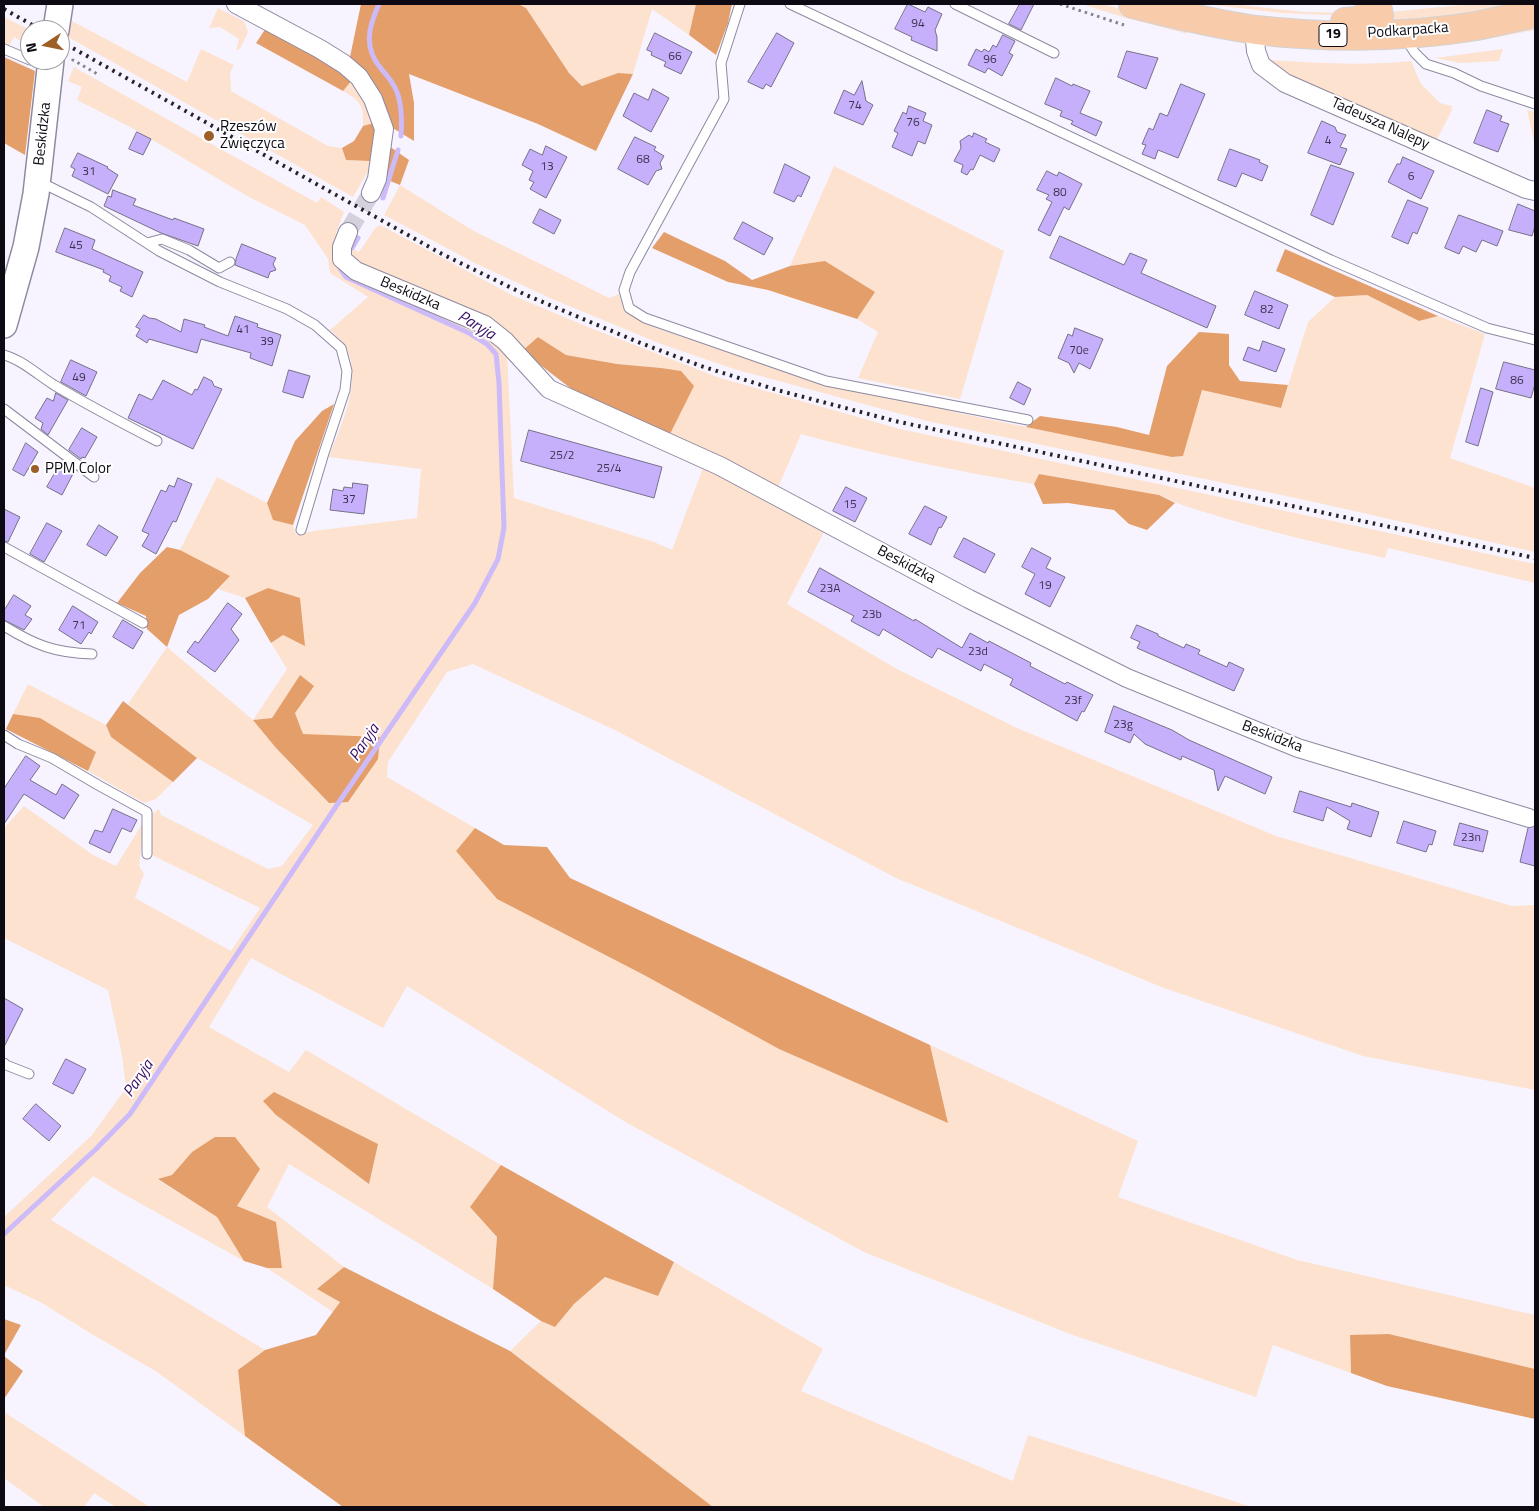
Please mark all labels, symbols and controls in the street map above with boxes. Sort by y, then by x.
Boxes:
house number: 94 [911,17,925,31]
street label: Podkarpacka [1367,19,1449,43]
north arrow [20,20,70,70]
road number: 19 [1319,24,1347,46]
text: N [20,41,42,55]
house number: 66 [668,50,682,64]
house number: 96 [983,53,997,67]
street label: Tadeusza Nalepy [1328,94,1432,154]
house number: 74 [848,99,862,113]
street label: Beskidzka [31,101,55,167]
house number: 76 [906,116,920,130]
place label: Rzeszów Zwięczyca [220,118,285,153]
marker: Rzeszów Zwięczyca [202,129,216,143]
house number: 4 [1325,134,1331,148]
house number: 68 [636,153,650,167]
house number: 13 [540,160,554,174]
house number: 31 [82,165,96,179]
house number: 6 [1408,170,1414,184]
house number: 80 [1053,186,1067,200]
house number: 45 [69,239,83,253]
street label: Beskidzka [377,273,443,315]
house number: 82 [1260,303,1274,317]
water label: Paryja [454,307,498,345]
house number: 41 [236,323,250,337]
house number: 39 [260,335,274,349]
house number: 70e [1069,344,1089,358]
house number: 49 [72,371,86,385]
house number: 86 [1510,374,1524,388]
house number: 25/2 [549,449,575,463]
place label: PPM Color [45,460,111,478]
house number: 25/4 [596,462,622,476]
marker: PPM Color [29,463,41,475]
house number: 37 [342,493,356,507]
house number: 15 [843,498,857,512]
street label: Beskidzka [874,542,938,588]
house number: 19 [1038,579,1052,593]
house number: 23A [820,582,840,596]
house number: 23b [862,608,882,622]
house number: 71 [72,619,86,633]
house number: 23d [968,645,988,659]
house number: 23f [1064,694,1082,708]
street label: Beskidzka [1239,717,1305,757]
house number: 23g [1113,718,1133,732]
water label: Paryja [346,721,384,765]
house number: 23n [1461,831,1481,845]
water label: Paryja [120,1057,158,1101]

